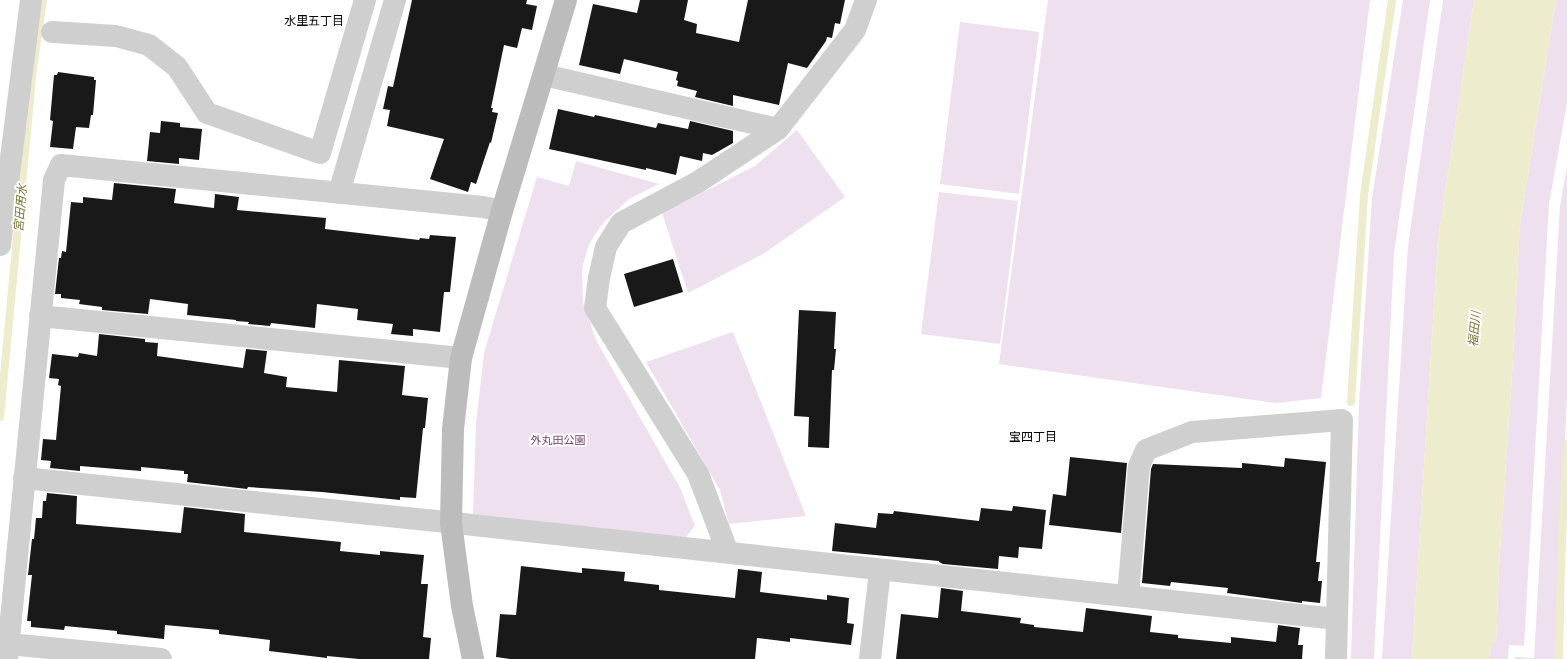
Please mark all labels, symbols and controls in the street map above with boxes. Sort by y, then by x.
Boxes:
district label: 水里五丁目 [284,11,344,30]
water label: 宮田用水 [8,181,32,233]
water label: 福田川 [1463,308,1485,348]
district label: 宝四丁目 [1009,427,1057,446]
park label: 外丸田公園 [531,432,586,448]

